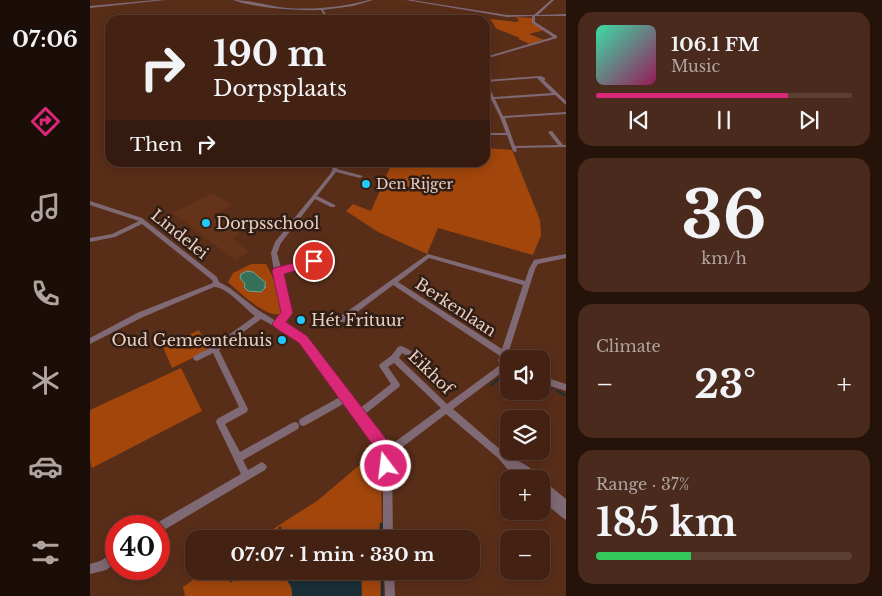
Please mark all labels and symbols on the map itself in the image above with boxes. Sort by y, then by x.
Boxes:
place label: Den Rijger [376,175,453,193]
marker: Den Rijger [360,178,372,190]
street label: Lindelei [147,205,213,263]
place label: Dorpsschool [216,213,319,233]
marker: Dorpsschool [200,217,212,229]
pin [293,240,335,282]
street label: Berkenlaan [412,273,500,341]
place label: Hét Frituur [311,310,404,330]
marker: Hét Frituur [295,314,307,326]
place label: Oud Gemeentehuis [111,330,272,350]
marker: Oud Gemeentehuis [276,334,288,346]
street label: Eikhof [404,346,459,400]
position arrow [359,439,411,491]
speed limit sign: 40 [105,515,170,580]

